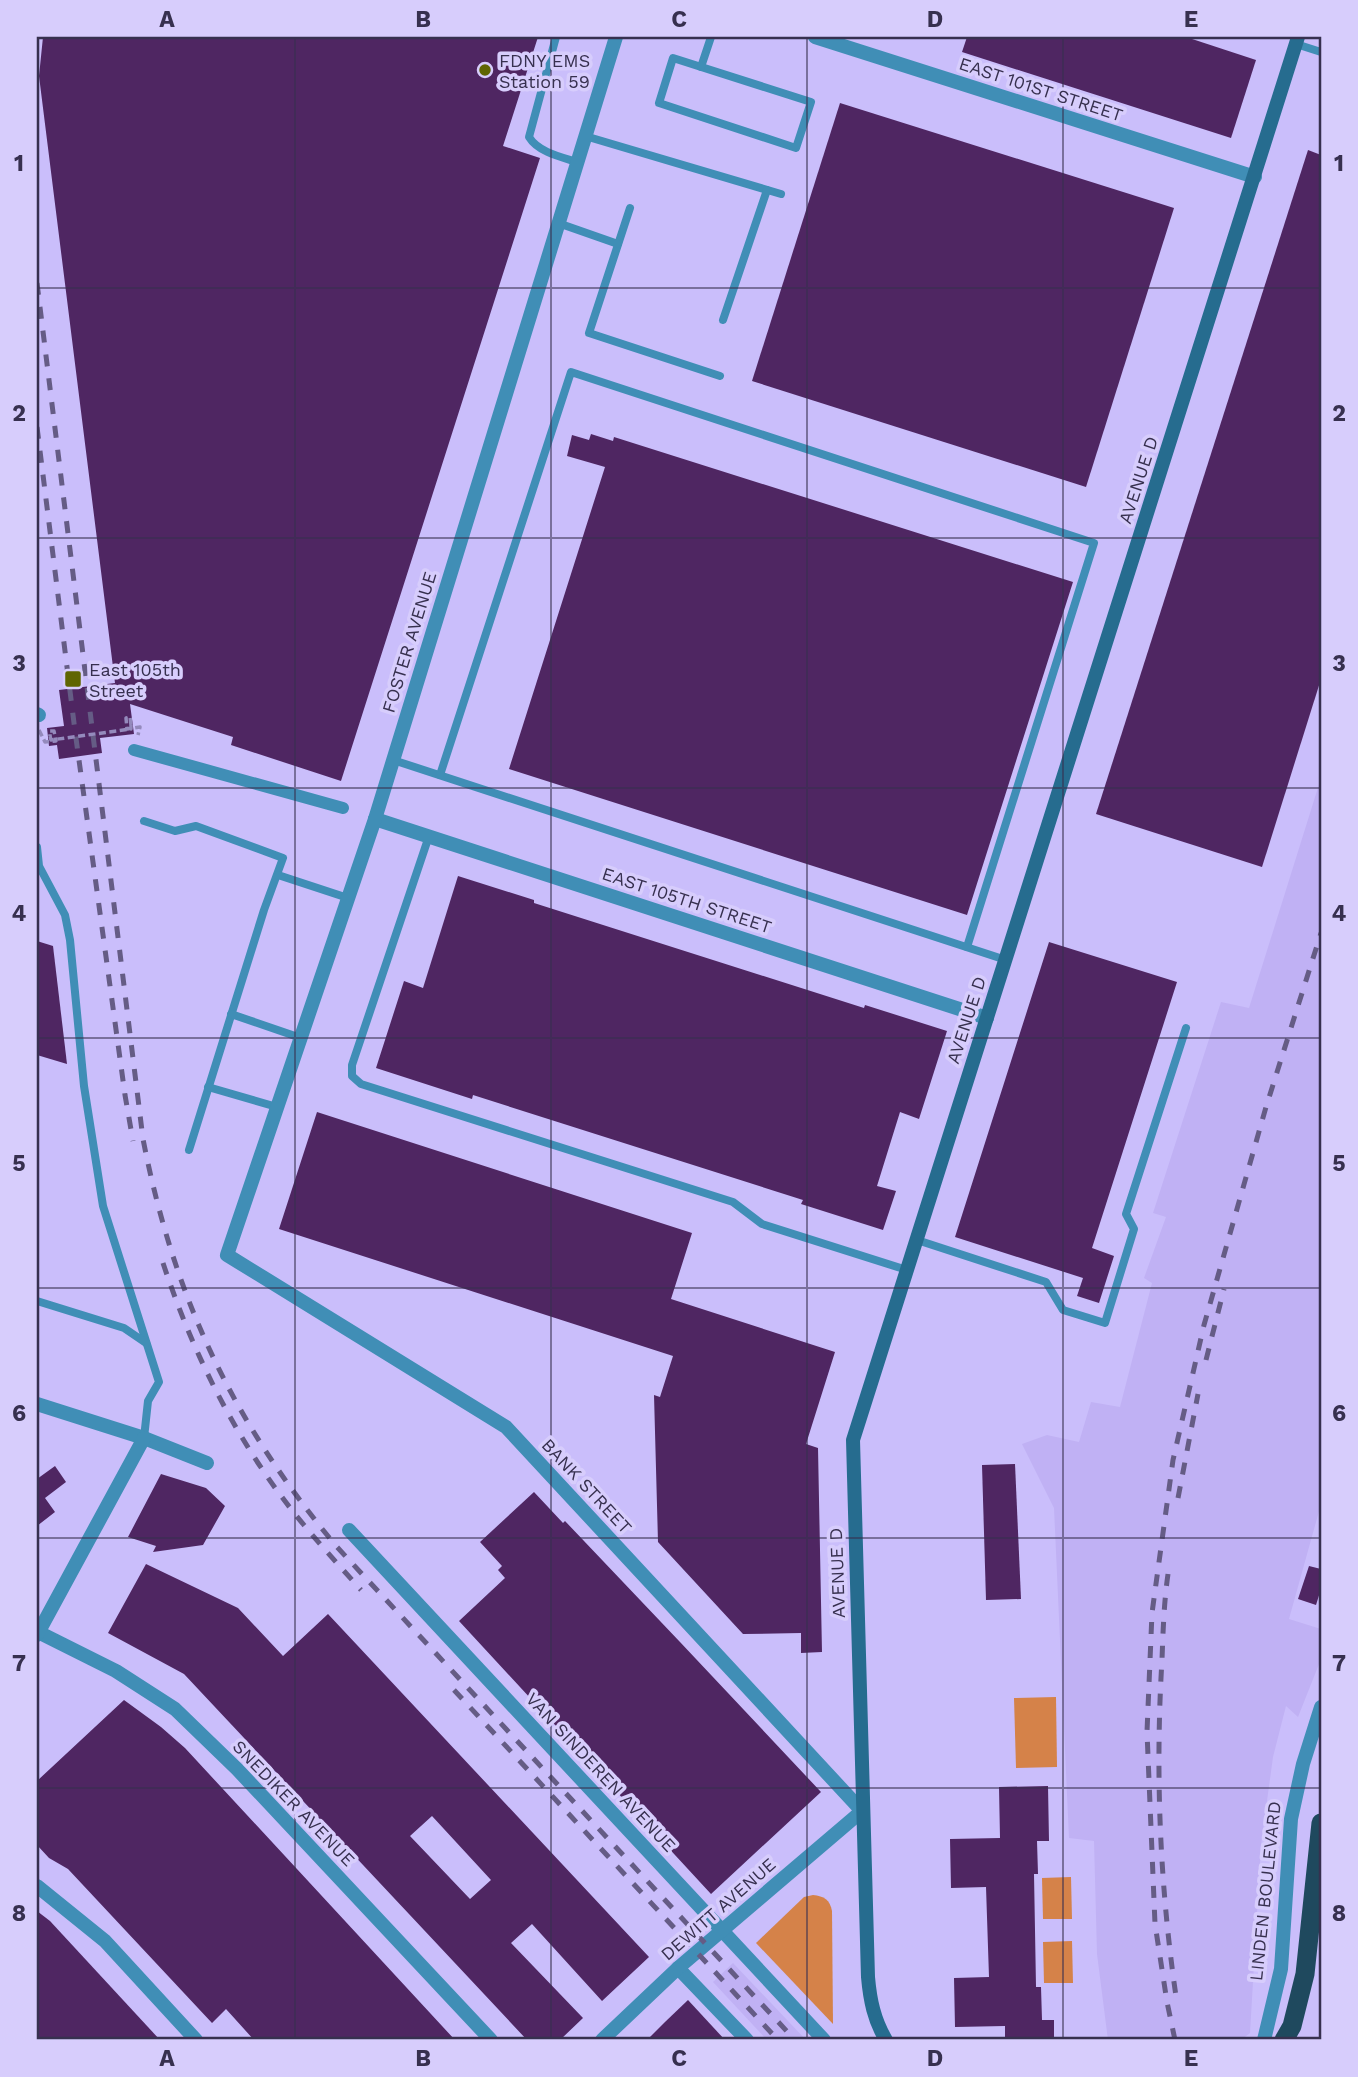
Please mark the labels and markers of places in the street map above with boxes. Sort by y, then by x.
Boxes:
place label: FDNY EMS Station 59 [499,50,590,92]
marker: FDNY EMS Station 59 [477,62,493,78]
place label: East 105th Street [89,659,181,701]
marker: East 105th Street [63,669,83,689]

